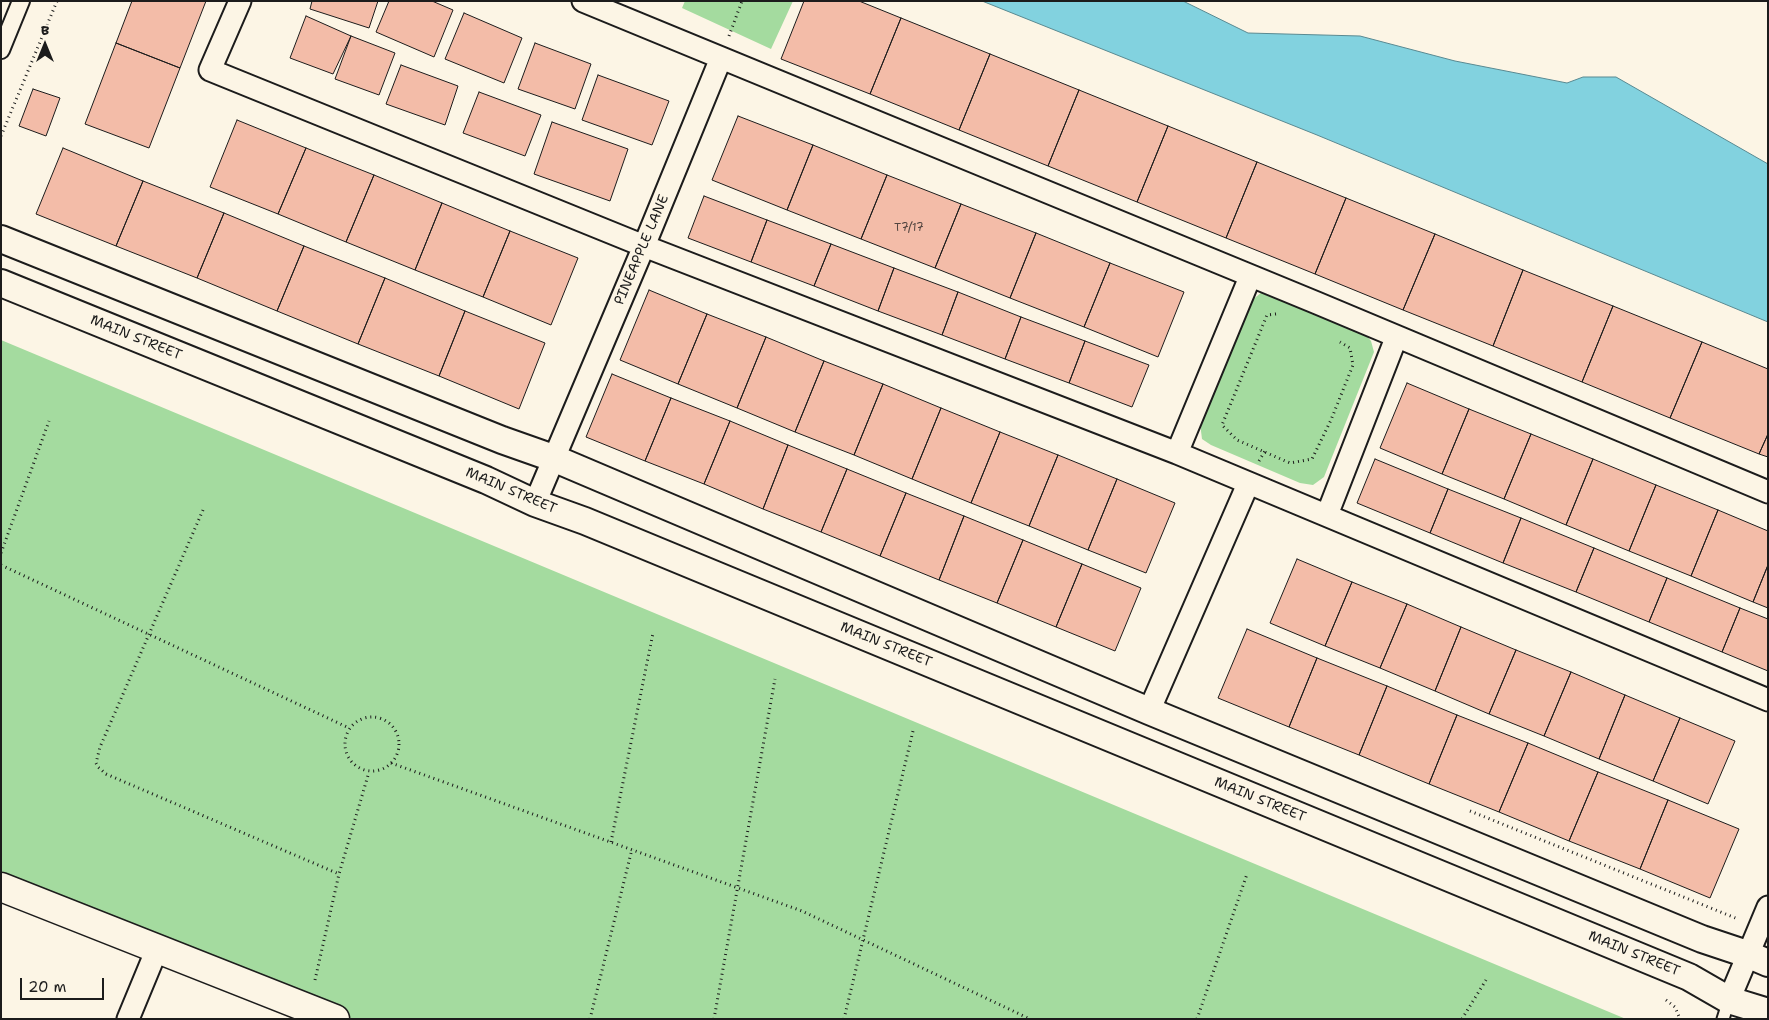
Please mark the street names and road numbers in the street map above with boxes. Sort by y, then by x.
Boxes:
street label: PINEAPPLE LANE [611,192,673,308]
street label: MAIN STREET [88,312,184,364]
street label: MAIN STREET [463,464,559,518]
street label: MAIN STREET [838,619,934,671]
street label: MAIN STREET [1212,774,1308,826]
street label: MAIN STREET [1586,928,1682,980]

